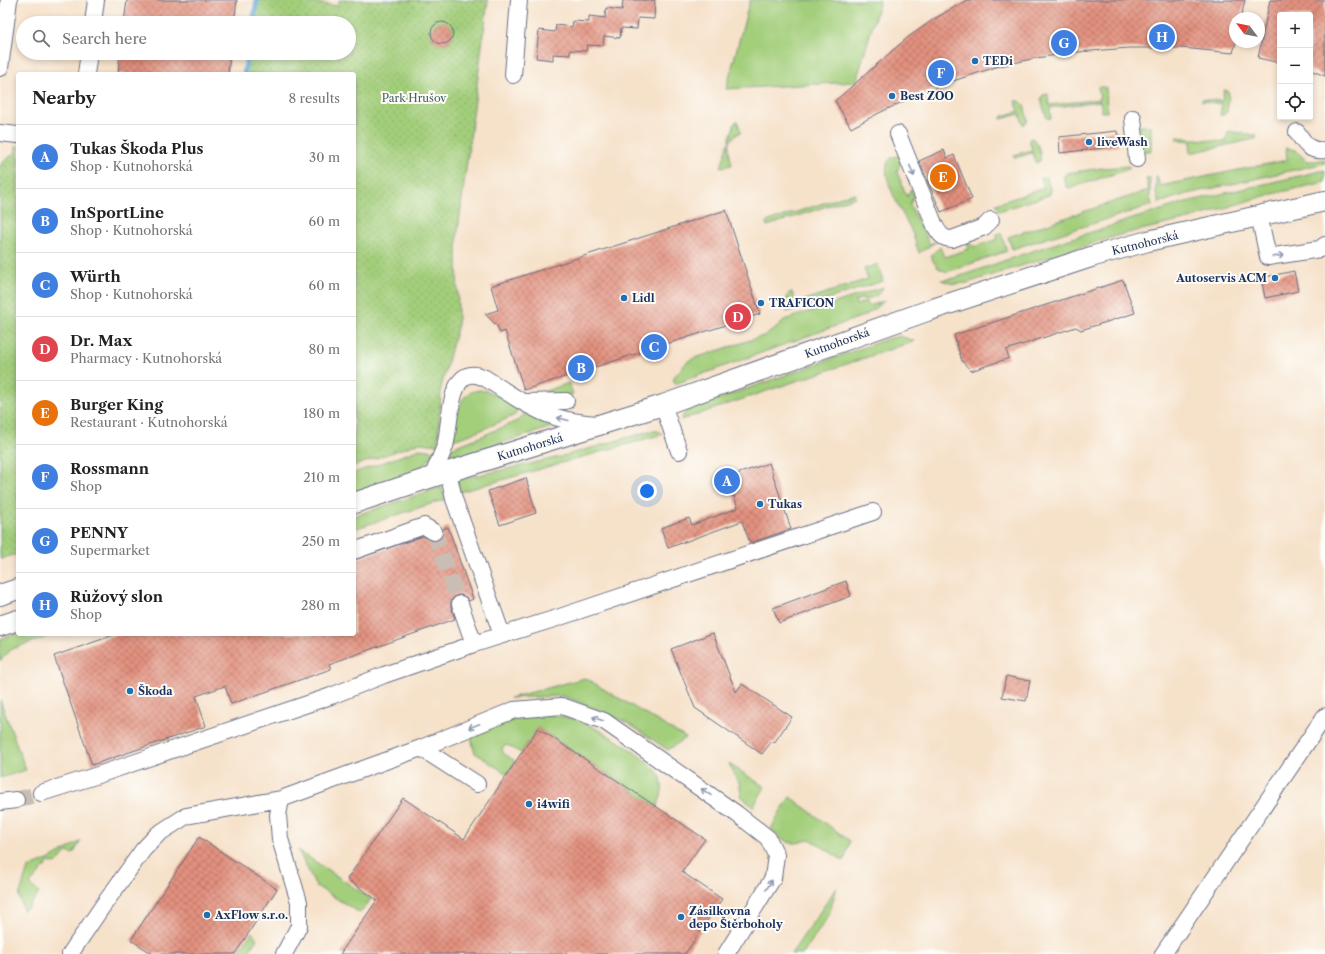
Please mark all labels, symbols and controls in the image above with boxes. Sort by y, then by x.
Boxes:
north arrow [1229,12,1265,48]
map controls [1277,12,1313,120]
button: + [1277,12,1313,48]
search box [16,16,356,60]
pin: H [1149,22,1175,52]
icon: search [30,27,52,49]
pin: G [1051,28,1077,58]
text: Search here [62,29,147,48]
button: − [1277,48,1313,84]
place label: TEDi [983,54,1013,68]
marker: TEDi [970,56,980,66]
pin: F [928,58,954,88]
button: locate [1277,84,1313,120]
text: Nearby [32,88,96,108]
place label: Best ZOO [900,89,954,103]
text: 8 results [288,90,340,106]
park label: Park Hrušov [382,91,447,105]
marker: Best ZOO [887,91,897,101]
place label: liveWash [1097,135,1148,149]
marker: liveWash [1084,137,1094,147]
text: Tukas Škoda Plus [70,139,204,158]
text: A [40,149,50,165]
text: 30 m [309,149,340,165]
text: Shop · Kutnohorská [70,158,193,174]
pin: E [930,162,956,192]
one-way arrow [909,164,917,176]
text: InSportLine [70,203,164,222]
text: B [40,213,50,229]
text: 60 m [309,213,340,229]
text: Shop · Kutnohorská [70,222,193,238]
street label: Kutnohorská [1110,228,1180,258]
one-way arrow [1271,251,1284,259]
text: Würth [70,267,121,286]
place label: Autoservis ACM [1175,271,1267,285]
marker: Autoservis ACM [1270,273,1280,283]
text: C [40,277,50,293]
text: 60 m [309,277,340,293]
text: Shop · Kutnohorská [70,286,193,302]
place label: Lidl [632,291,655,305]
marker: Lidl [619,293,629,303]
place label: TRAFICON [769,296,835,310]
marker: TRAFICON [756,298,766,308]
pin: D [725,302,751,332]
street label: Kutnohorská [803,325,871,361]
text: Dr. Max [70,331,132,350]
pin: C [641,332,667,362]
text: D [39,341,51,357]
text: 80 m [308,341,340,357]
text: Pharmacy · Kutnohorská [70,350,222,366]
pin: B [568,353,594,383]
text: Burger King [70,395,163,414]
text: E [40,405,50,421]
text: 180 m [303,405,340,421]
text: Restaurant · Kutnohorská [70,414,228,430]
one-way arrow [557,415,570,422]
street label: Kutnohorská [496,430,565,464]
text: Rossmann [70,459,149,478]
pin: A [714,466,740,496]
text: F [41,469,49,485]
text: 210 m [303,469,340,485]
text: Shop [70,478,102,494]
your location [637,481,657,501]
place label: Tukas [768,497,802,511]
marker: Tukas [755,499,765,509]
text: PENNY [70,523,128,542]
text: G [39,533,51,549]
text: 250 m [302,533,340,549]
text: Supermarket [70,542,150,558]
text: Růžový slon [70,587,163,606]
text: H [39,597,51,613]
text: 280 m [301,597,340,613]
text: Shop [70,606,102,622]
place label: Škoda [138,683,173,698]
marker: Škoda [125,686,135,696]
one-way arrow [593,714,605,722]
one-way arrow [468,723,480,731]
one-way arrow [700,788,711,796]
place label: i4wifi [537,797,570,811]
marker: i4wifi [524,799,534,809]
one-way arrow [765,879,773,891]
place label: Zásilkovna depo Štěrboholy [689,904,783,931]
place label: AxFlow s.r.o. [214,908,288,922]
marker: AxFlow s.r.o. [202,910,212,920]
marker: Zásilkovna depo Štěrboholy [676,912,686,922]

